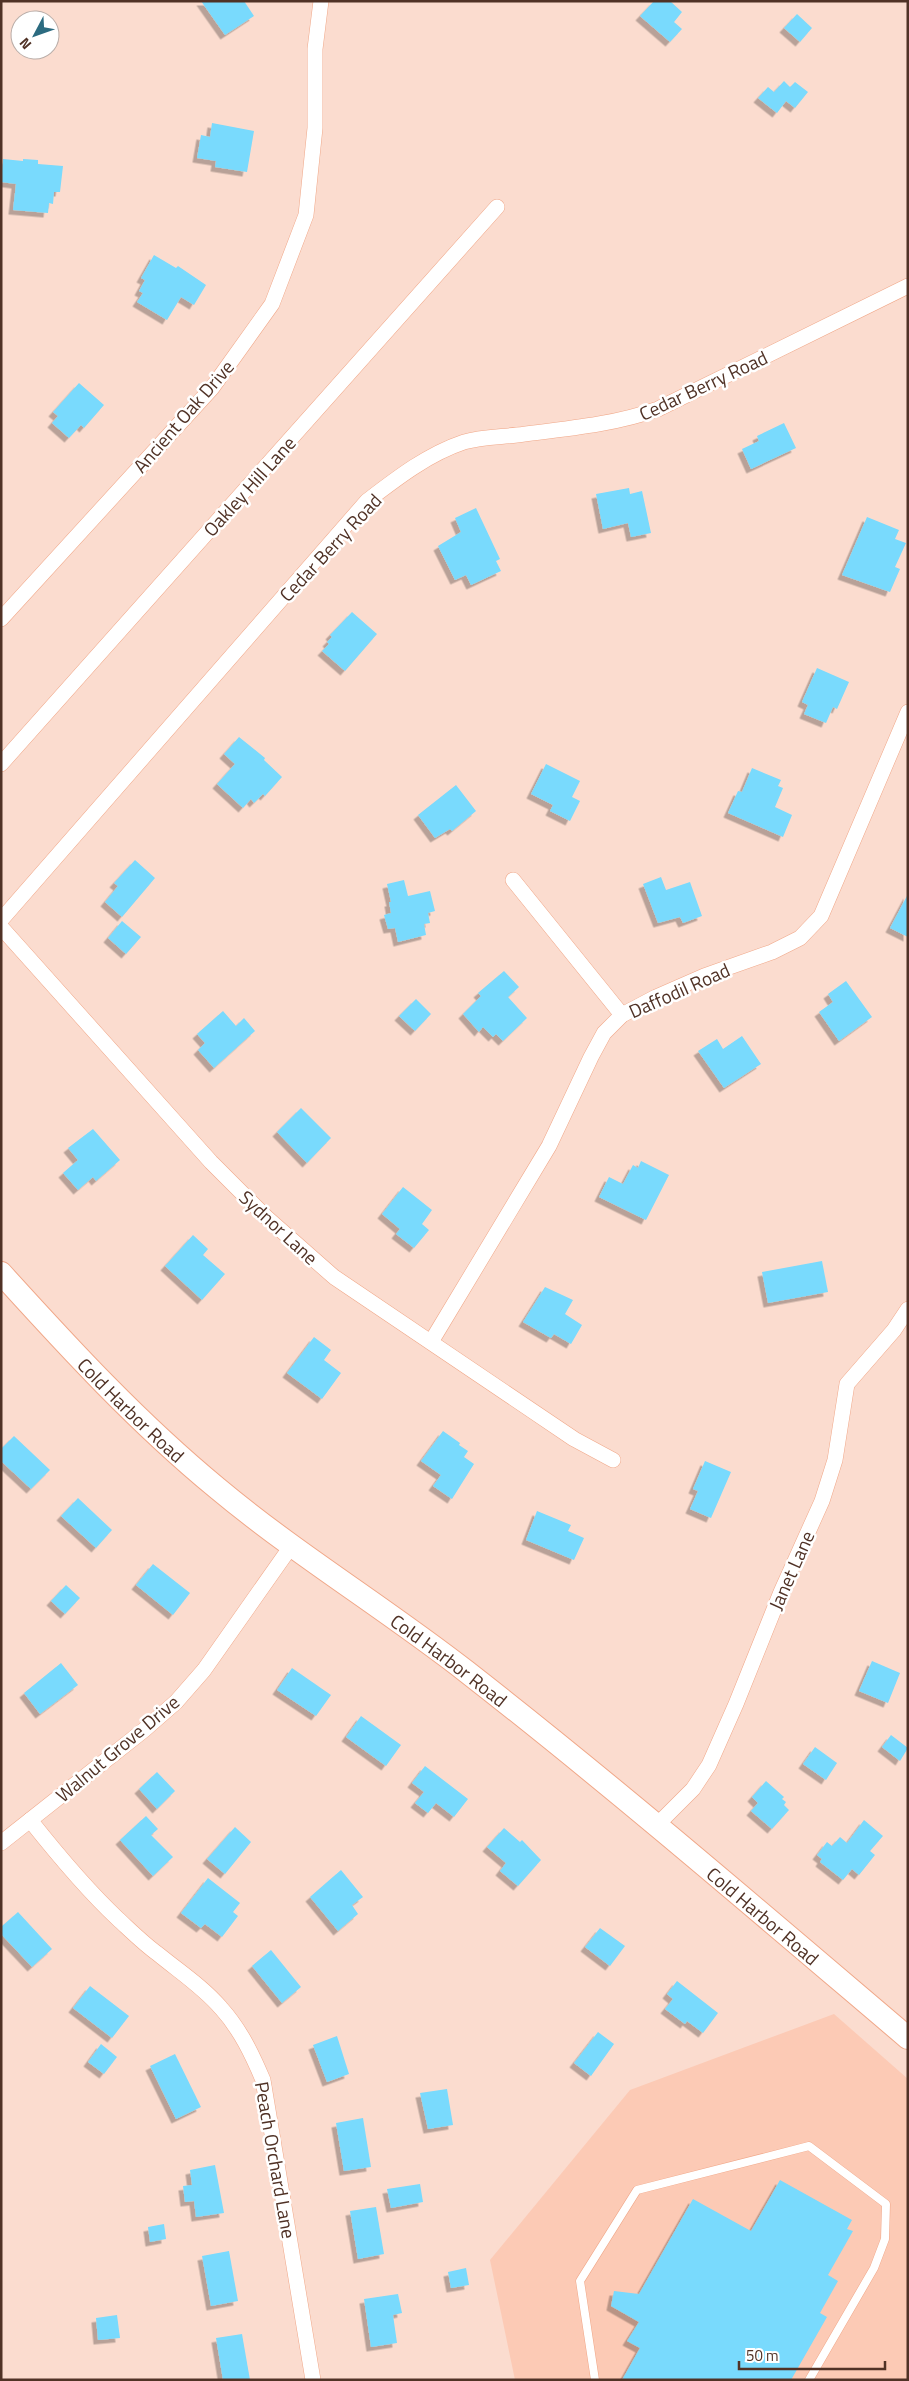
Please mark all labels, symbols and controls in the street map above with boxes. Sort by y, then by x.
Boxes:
north arrow [10,10,60,60]
text: N [14,33,36,54]
street label: Cedar Berry Road [634,342,772,428]
street label: Ancient Oak Drive [126,353,240,479]
street label: Oakley Hill Lane [196,429,302,543]
street label: Cedar Berry Road [272,486,388,608]
street label: Daffodil Road [624,955,734,1025]
street label: Sydnor Lane [233,1183,325,1271]
street label: Cold Harbor Road [71,1350,192,1469]
street label: Janet Lane [761,1526,821,1614]
street label: Cold Harbor Road [385,1606,514,1713]
street label: Walnut Grove Drive [49,1687,185,1809]
street label: Cold Harbor Road [701,1859,826,1971]
street label: Peach Orchard Lane [248,2079,304,2241]
scale bar [739,2338,885,2370]
text: 50 m [746,2344,779,2367]

